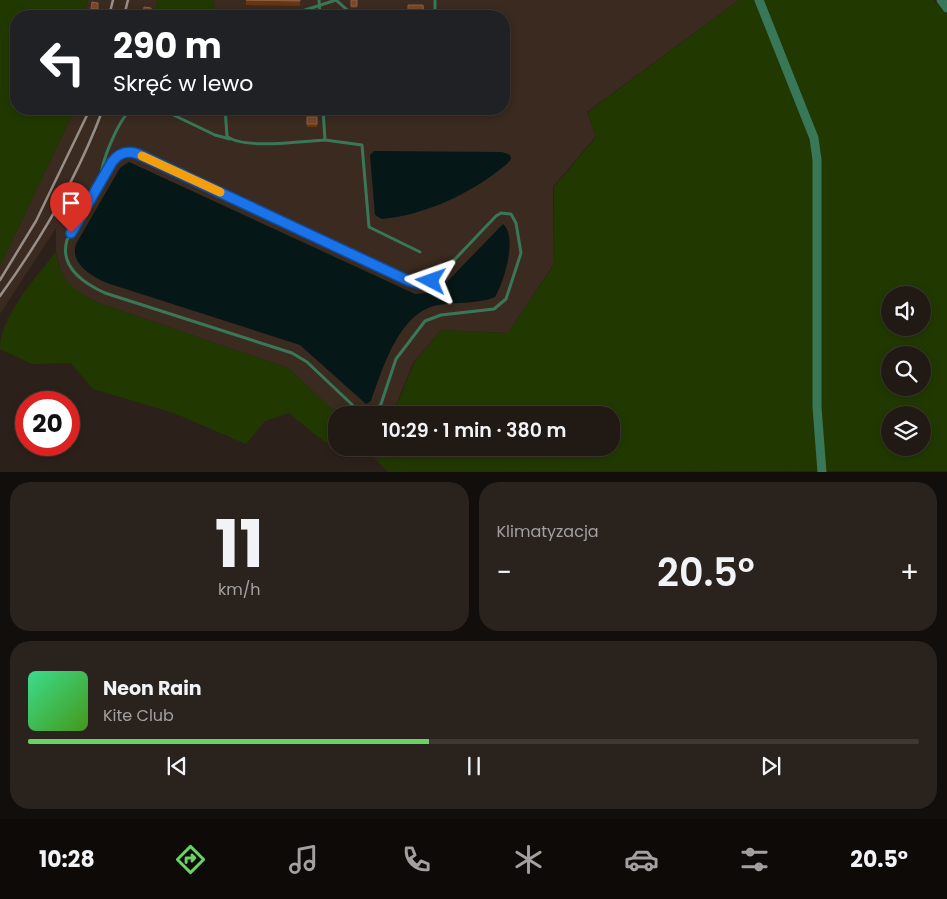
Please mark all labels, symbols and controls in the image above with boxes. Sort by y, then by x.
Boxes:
text: 290 m [113,21,222,70]
icon: left [30,30,95,95]
text: Skręć w lewo [113,68,253,99]
pin [50,182,92,233]
icon: arrive [57,189,85,217]
position arrow [404,254,456,306]
map controls [881,286,931,456]
button: sound [881,286,931,336]
button: search [881,346,931,396]
speed limit sign: 20 [15,391,80,456]
button: layers [881,406,931,456]
text: 10:29 · 1 min · 380 m [382,417,566,444]
text: 11 [215,499,264,590]
text: Klimatyzacja [497,520,599,543]
text: 20.5° [657,546,755,599]
text: − [497,553,512,592]
text: + [900,553,919,592]
text: km/h [218,578,261,601]
text: Neon Rain [103,675,202,702]
text: Kite Club [103,704,174,727]
icon: previous [163,752,191,780]
icon: pause [460,752,488,780]
icon: next [757,752,785,780]
icon: directions [173,842,208,877]
icon: music [286,842,321,877]
icon: phone [399,842,434,877]
icon: climate [511,842,546,877]
icon: car [624,842,659,877]
icon: filters [737,842,772,877]
text: 10:28 [39,844,95,875]
text: 20.5° [850,844,908,875]

